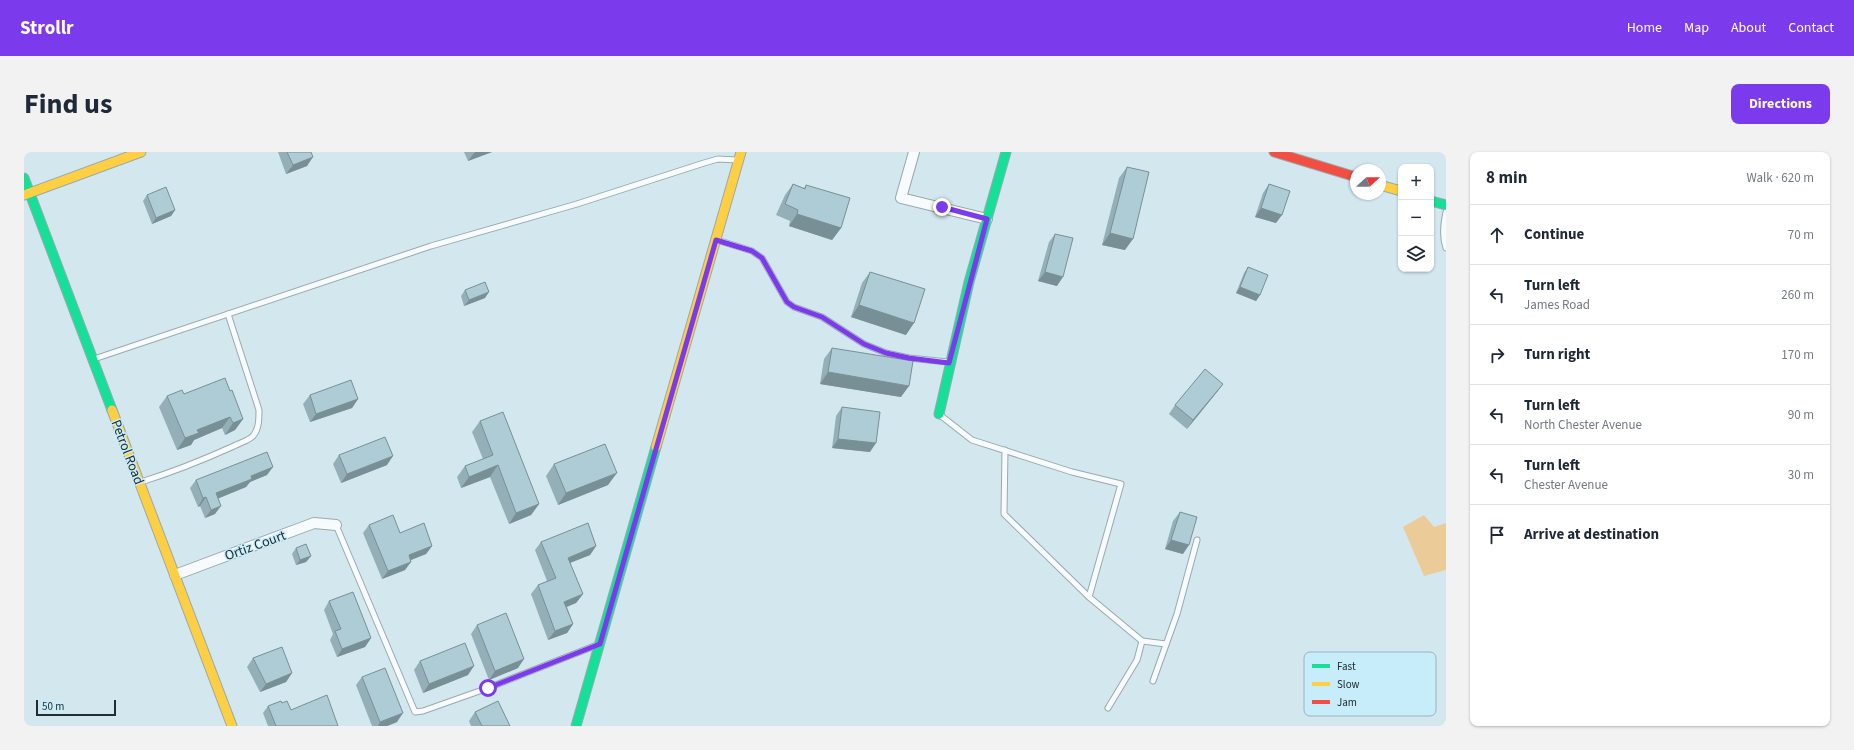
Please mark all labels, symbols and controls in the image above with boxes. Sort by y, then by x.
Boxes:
text: Strollr [20,15,74,42]
text: Home [1627,18,1662,38]
text: Map [1684,18,1709,38]
text: About [1731,18,1766,38]
text: Contact [1788,18,1834,38]
text: Find us [24,84,112,124]
button: Directions [1731,84,1830,124]
north arrow [1350,164,1386,200]
map controls [1398,164,1434,272]
button: + [1398,164,1434,200]
text: 8 min [1486,166,1527,190]
text: Walk · 620 m [1746,169,1814,187]
route end [933,198,951,216]
button: − [1398,200,1434,236]
icon: ahead [1486,224,1508,246]
text: Continue [1524,224,1584,245]
text: 70 m [1788,226,1814,244]
button: layers [1398,236,1434,272]
text: Turn left [1524,275,1580,296]
icon: left [1486,284,1508,306]
text: 260 m [1781,286,1814,304]
text: James Road [1524,296,1590,314]
icon: right [1486,344,1508,366]
text: Turn right [1524,344,1590,365]
text: 170 m [1781,346,1814,364]
text: Turn left [1524,395,1580,416]
icon: left [1486,404,1508,426]
text: 90 m [1788,406,1814,424]
text: North Chester Avenue [1524,416,1642,434]
street label: Petrol Road [106,417,149,488]
text: Turn left [1524,455,1580,476]
icon: left [1486,464,1508,486]
text: 30 m [1788,466,1814,484]
text: Chester Avenue [1524,476,1608,494]
icon: arrive [1486,524,1508,546]
text: Arrive at destination [1524,524,1659,545]
street label: Ortiz Court [222,526,289,566]
legend [1304,652,1436,716]
text: Fast [1337,659,1356,674]
text: Slow [1337,677,1360,692]
route start [479,679,497,697]
text: Jam [1337,695,1357,710]
scale bar [36,698,116,717]
text: 50 m [42,699,64,714]

